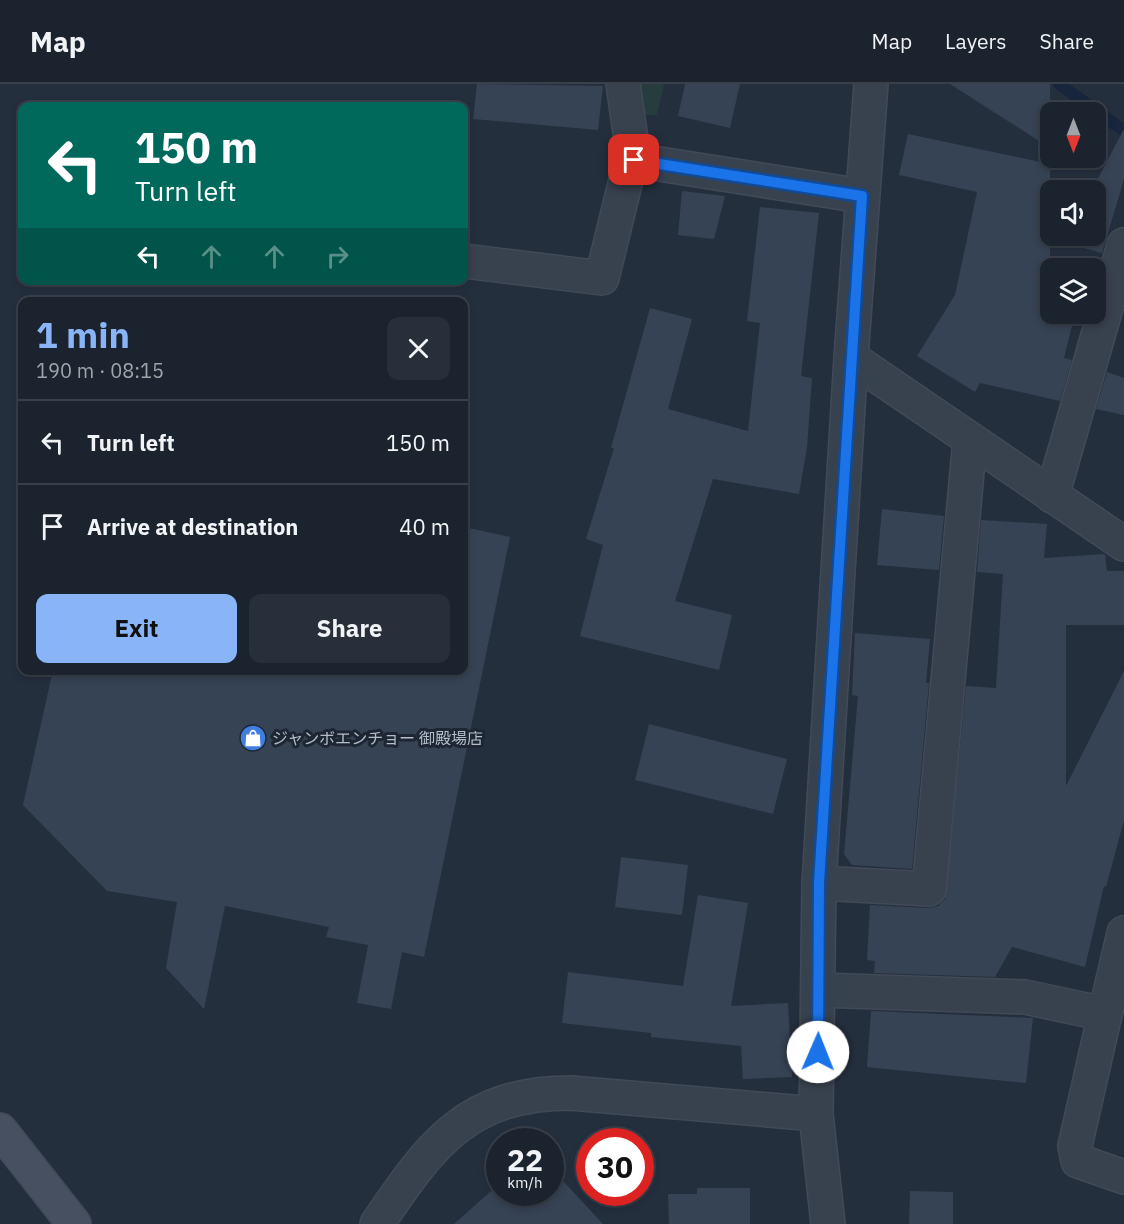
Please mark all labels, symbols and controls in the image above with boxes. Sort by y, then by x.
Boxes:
text: Map [30,23,86,60]
text: Map [872,27,912,55]
text: Layers [945,27,1007,55]
text: Share [1040,27,1094,55]
north arrow [1040,102,1106,168]
map controls [1040,102,1106,324]
text: 150 m [135,120,258,175]
icon: left [36,126,114,204]
pin [608,134,659,185]
icon: arrive [617,143,650,176]
text: Turn left [135,173,236,208]
button: sound [1040,180,1106,246]
icon: left [132,240,165,273]
icon: ahead [195,240,228,273]
icon: ahead [258,240,291,273]
icon: right [321,240,354,273]
button: layers [1040,258,1106,324]
text: 1 min [36,311,130,358]
button: close [387,317,450,380]
text: 190 m · 08:15 [36,357,164,384]
icon: left [36,426,69,459]
text: Turn left [87,428,175,457]
text: 150 m [386,428,450,457]
icon: arrive [36,510,69,543]
text: Arrive at destination [87,512,298,541]
text: 40 m [399,512,450,541]
button: Exit [36,594,237,663]
button: Share [249,594,450,663]
shop icon: ジャンボエンチョー 御殿場店 [238,723,268,753]
place label: ジャンボエンチョー 御殿場店 [272,728,483,748]
position arrow [786,1020,850,1084]
speed limit sign: 30 [576,1128,654,1206]
text: 22 [507,1140,543,1179]
text: km/h [507,1173,543,1192]

